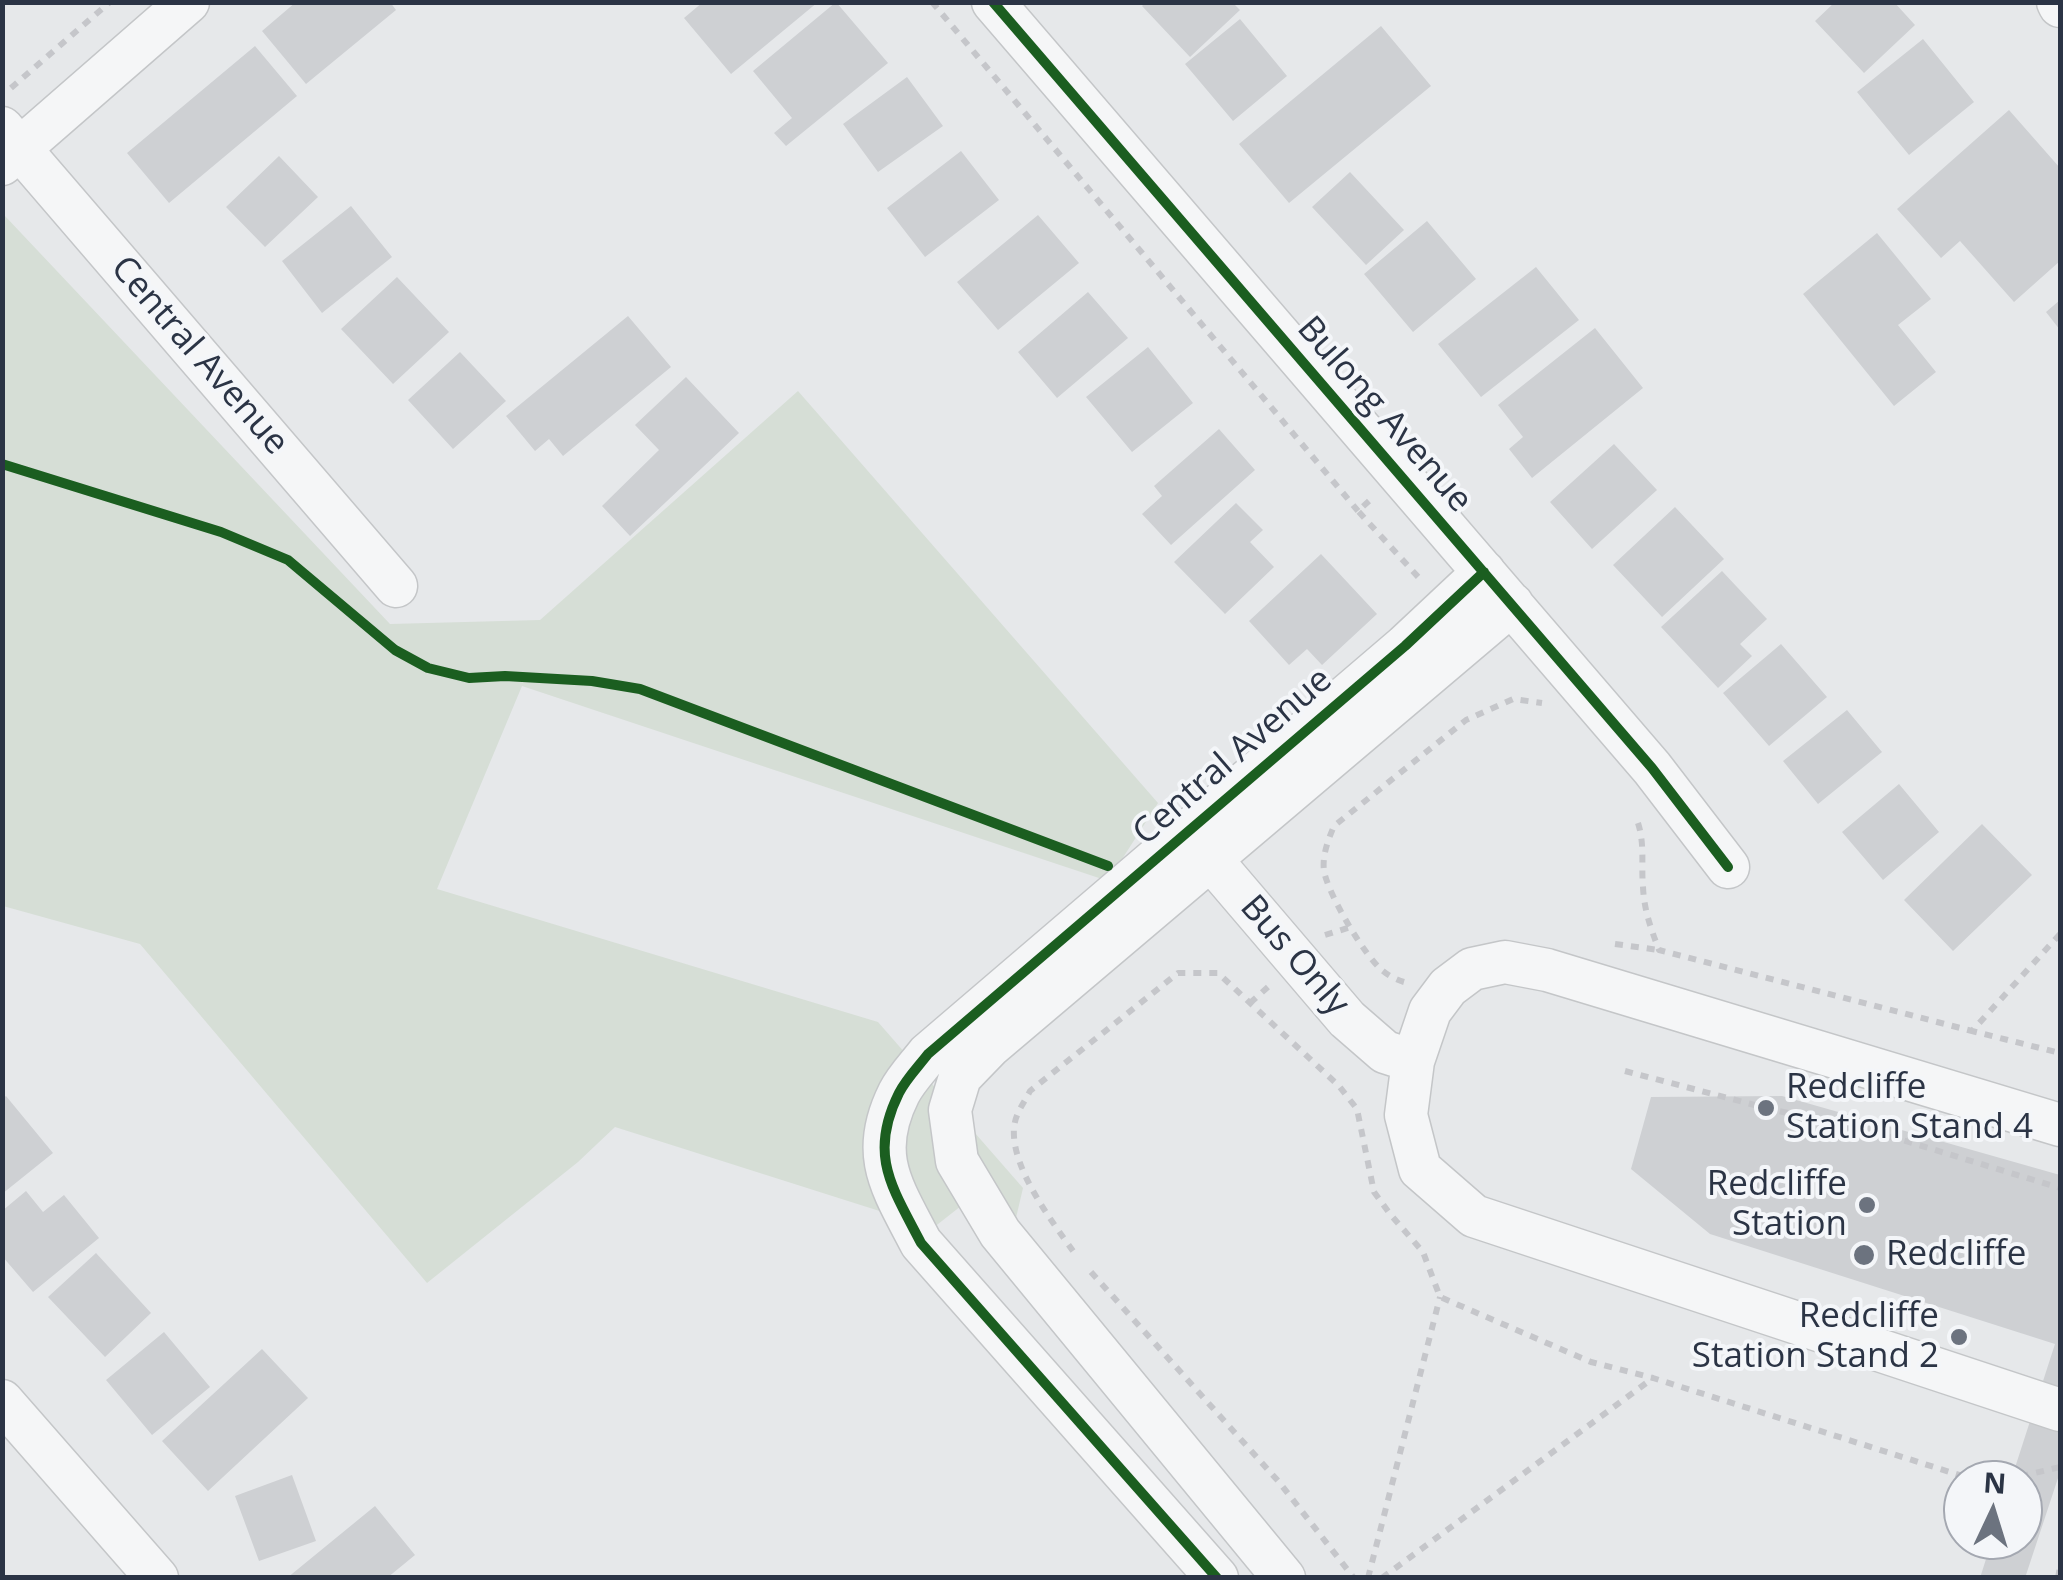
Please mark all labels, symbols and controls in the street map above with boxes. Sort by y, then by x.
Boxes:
street label: Central Avenue [101,248,297,464]
street label: Bulong Avenue [1288,309,1480,521]
street label: Central Avenue [1125,659,1341,855]
street label: Bus Only [1231,888,1357,1024]
place label: Redcliffe Station Stand 4 [1786,1067,2033,1149]
marker: Redcliffe Station Stand 4 [1755,1097,1777,1119]
place label: Redcliffe Station [1707,1164,1847,1246]
marker: Redcliffe Station [1856,1194,1878,1216]
place label: Redcliffe [1886,1234,2026,1276]
marker: Redcliffe [1851,1242,1877,1268]
place label: Redcliffe Station Stand 2 [1692,1296,1939,1378]
marker: Redcliffe Station Stand 2 [1948,1326,1970,1348]
north arrow [1943,1460,2043,1560]
text: N [1982,1462,2008,1502]

